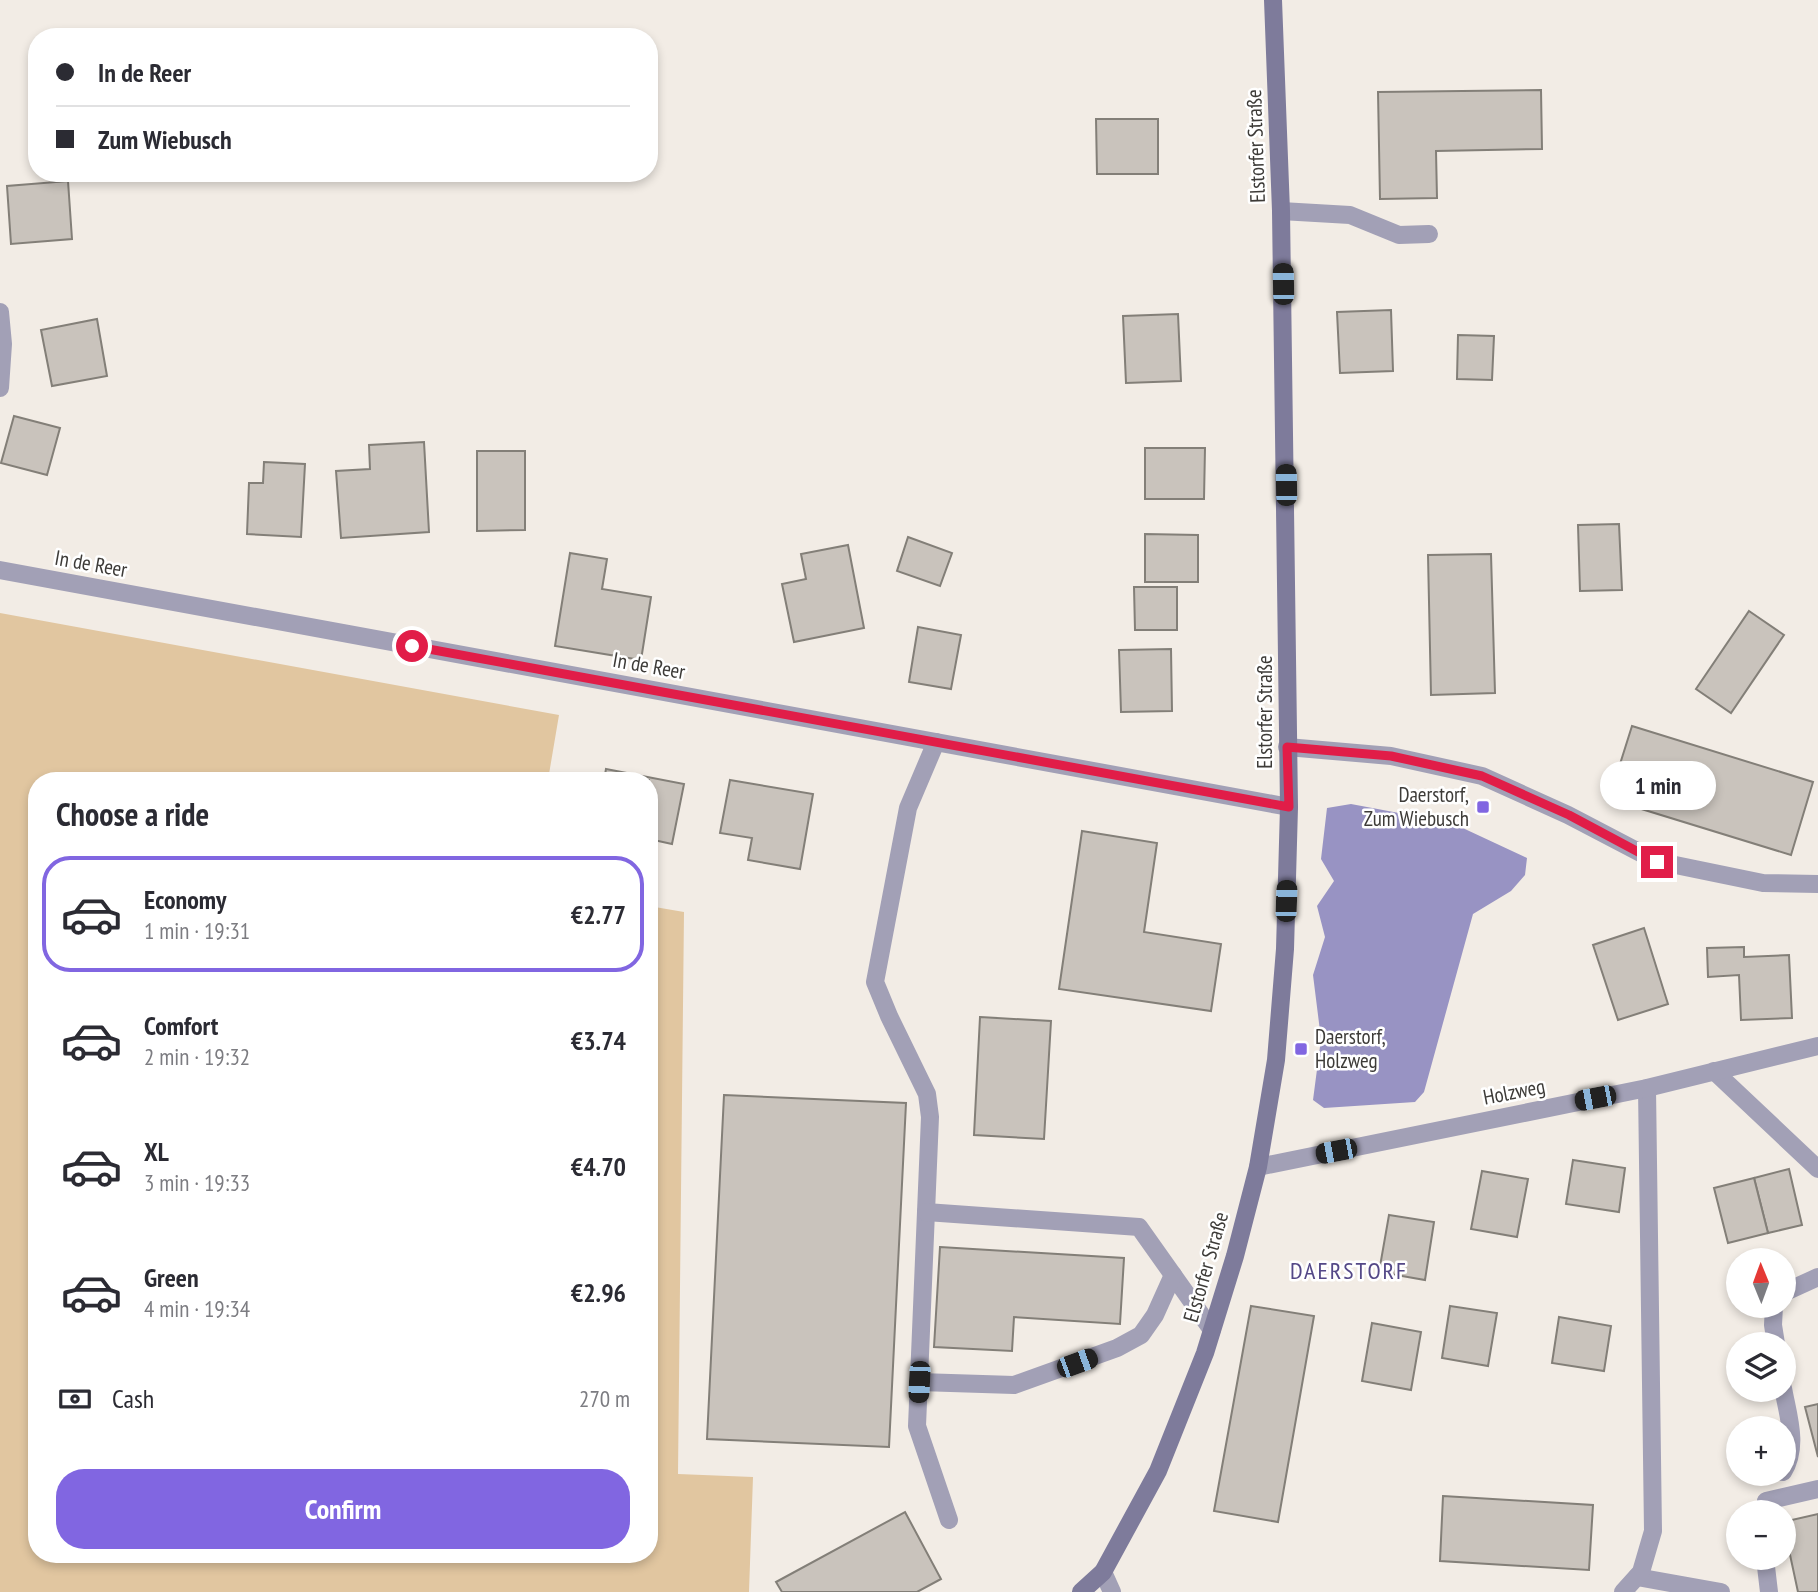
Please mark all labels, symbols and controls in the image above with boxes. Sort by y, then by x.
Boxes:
text: In de Reer [98,56,191,89]
street label: Elstorfer Straße [1240,89,1271,203]
text: Zum Wiebusch [98,123,232,156]
car [1273,263,1294,305]
car [1276,464,1297,506]
street label: In de Reer [53,544,130,583]
route start [396,630,428,662]
street label: In de Reer [611,646,688,685]
street label: Elstorfer Straße [1251,655,1278,769]
callout: 1 min [1599,760,1715,810]
text: 1 min [1635,771,1681,800]
place label: Daerstorf, Zum Wiebusch [1364,781,1469,832]
text: Choose a ride [56,793,209,835]
marker: Daerstorf, Zum Wiebusch [1475,799,1491,815]
route end [1641,846,1673,878]
car [1275,880,1298,922]
icon: car [60,883,123,946]
text: Economy [144,883,226,916]
text: €2.77 [571,898,626,931]
text: 1 min · 19:31 [144,916,250,945]
icon: car [60,1009,123,1072]
text: Comfort [144,1009,218,1042]
place label: Daerstorf, Holzweg [1315,1023,1386,1074]
text: €3.74 [571,1024,626,1057]
marker: Daerstorf, Holzweg [1293,1041,1309,1057]
text: 2 min · 19:32 [144,1042,250,1071]
street label: Holzweg [1481,1072,1547,1111]
car [1573,1084,1618,1112]
icon: car [60,1135,123,1198]
text: XL [144,1135,169,1168]
car [1314,1137,1359,1165]
text: €4.70 [571,1150,626,1183]
text: 3 min · 19:33 [144,1168,250,1197]
street label: Elstorfer Straße [1177,1209,1234,1325]
north arrow [1726,1248,1796,1318]
map controls [1726,1248,1796,1570]
district label: DAERSTORF [1290,1255,1408,1286]
icon: car [60,1261,123,1324]
text: Green [144,1261,199,1294]
text: €2.96 [571,1276,626,1309]
text: 4 min · 19:34 [144,1294,250,1323]
button: layers [1726,1332,1796,1402]
car [1054,1346,1101,1380]
car [908,1360,931,1404]
icon: cash [56,1380,94,1418]
text: Cash [112,1382,154,1415]
text: 270 m [579,1384,630,1413]
button: + [1726,1416,1796,1486]
button: Confirm [56,1469,630,1549]
button: − [1726,1500,1796,1570]

